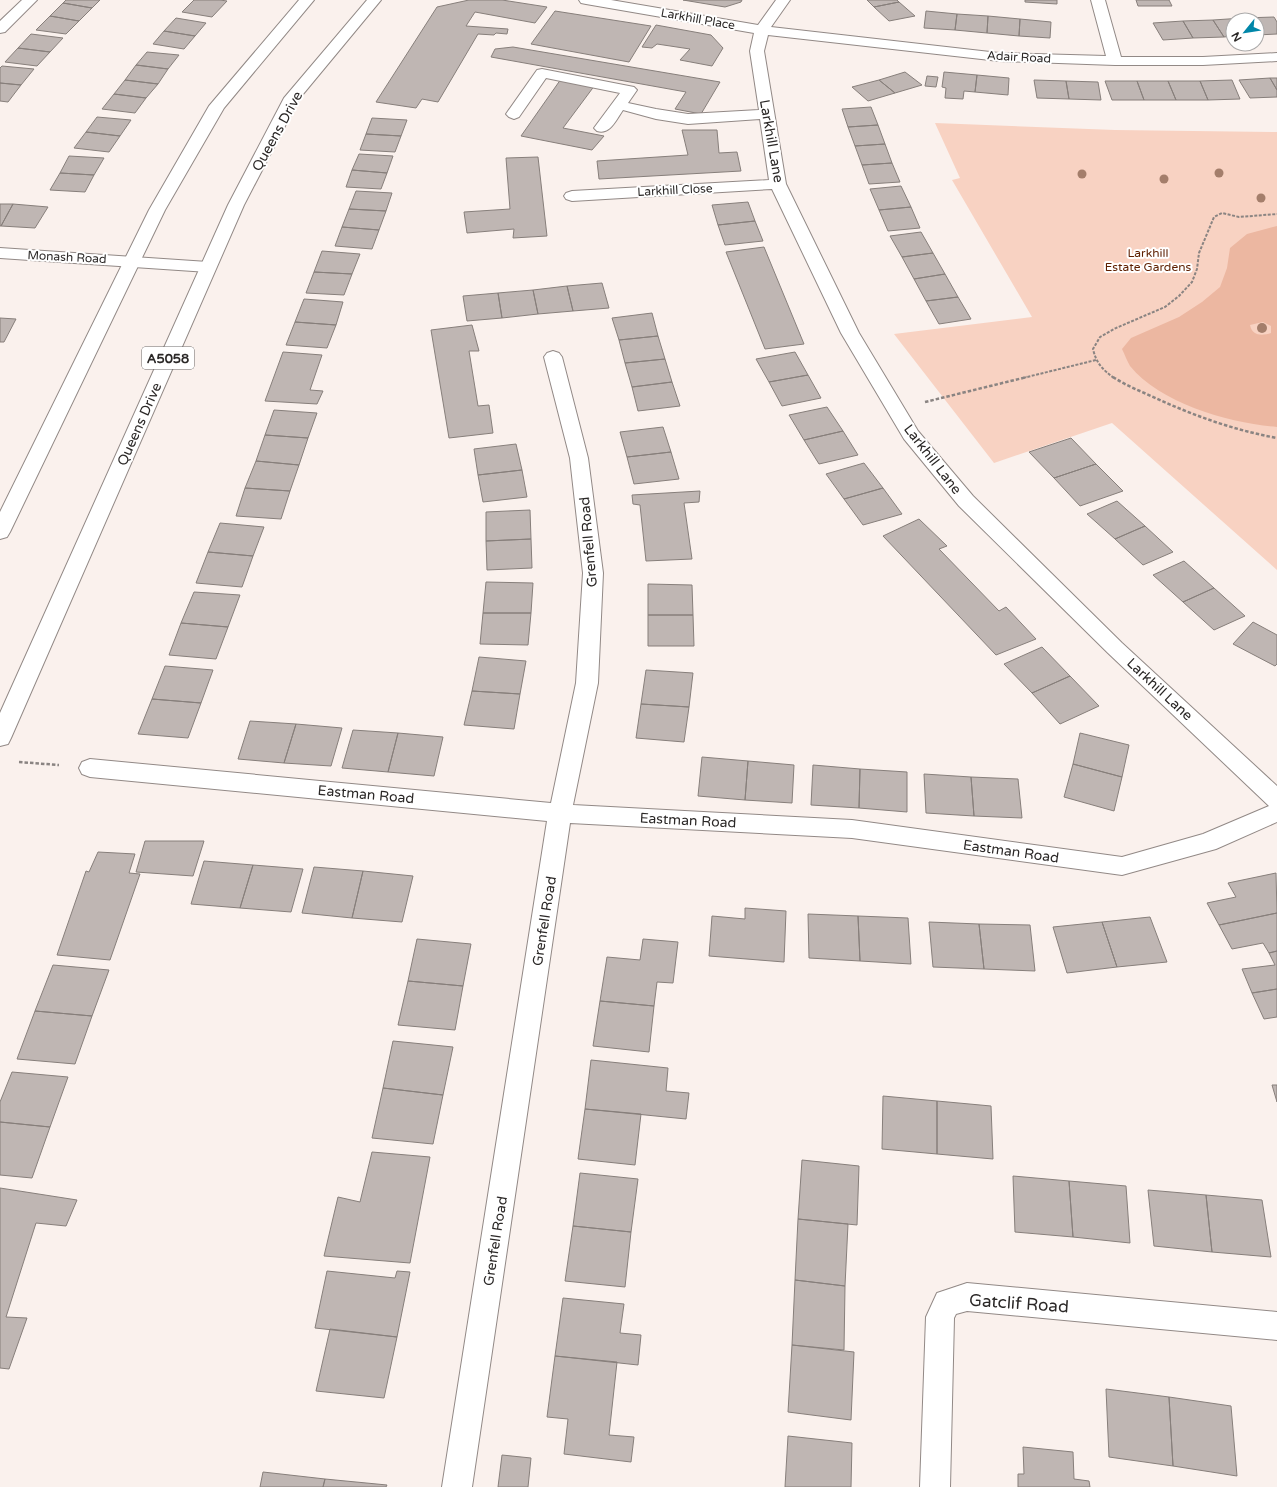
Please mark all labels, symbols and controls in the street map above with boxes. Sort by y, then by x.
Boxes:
street label: Larkhill Place [660,6,736,32]
north arrow [1225,12,1265,52]
text: N [1229,30,1245,44]
street label: Adair Road [987,48,1051,66]
street label: Queens Drive [248,88,306,174]
street label: Larkhill Lane [756,98,787,184]
street label: Larkhill Close [637,181,713,199]
park label: Larkhill Estate Gardens [1105,246,1192,274]
street label: Monash Road [27,248,107,266]
road number: A5058 [142,347,194,369]
street label: Queens Drive [114,380,165,468]
street label: Larkhill Lane [900,421,965,498]
street label: Grenfell Road [576,496,601,588]
street label: Larkhill Lane [1123,655,1196,724]
street label: Eastman Road [317,782,415,807]
street label: Eastman Road [639,809,737,832]
street label: Eastman Road [962,836,1060,867]
street label: Grenfell Road [529,875,560,967]
street label: Grenfell Road [480,1195,511,1287]
street label: Gatclif Road [968,1290,1069,1317]

